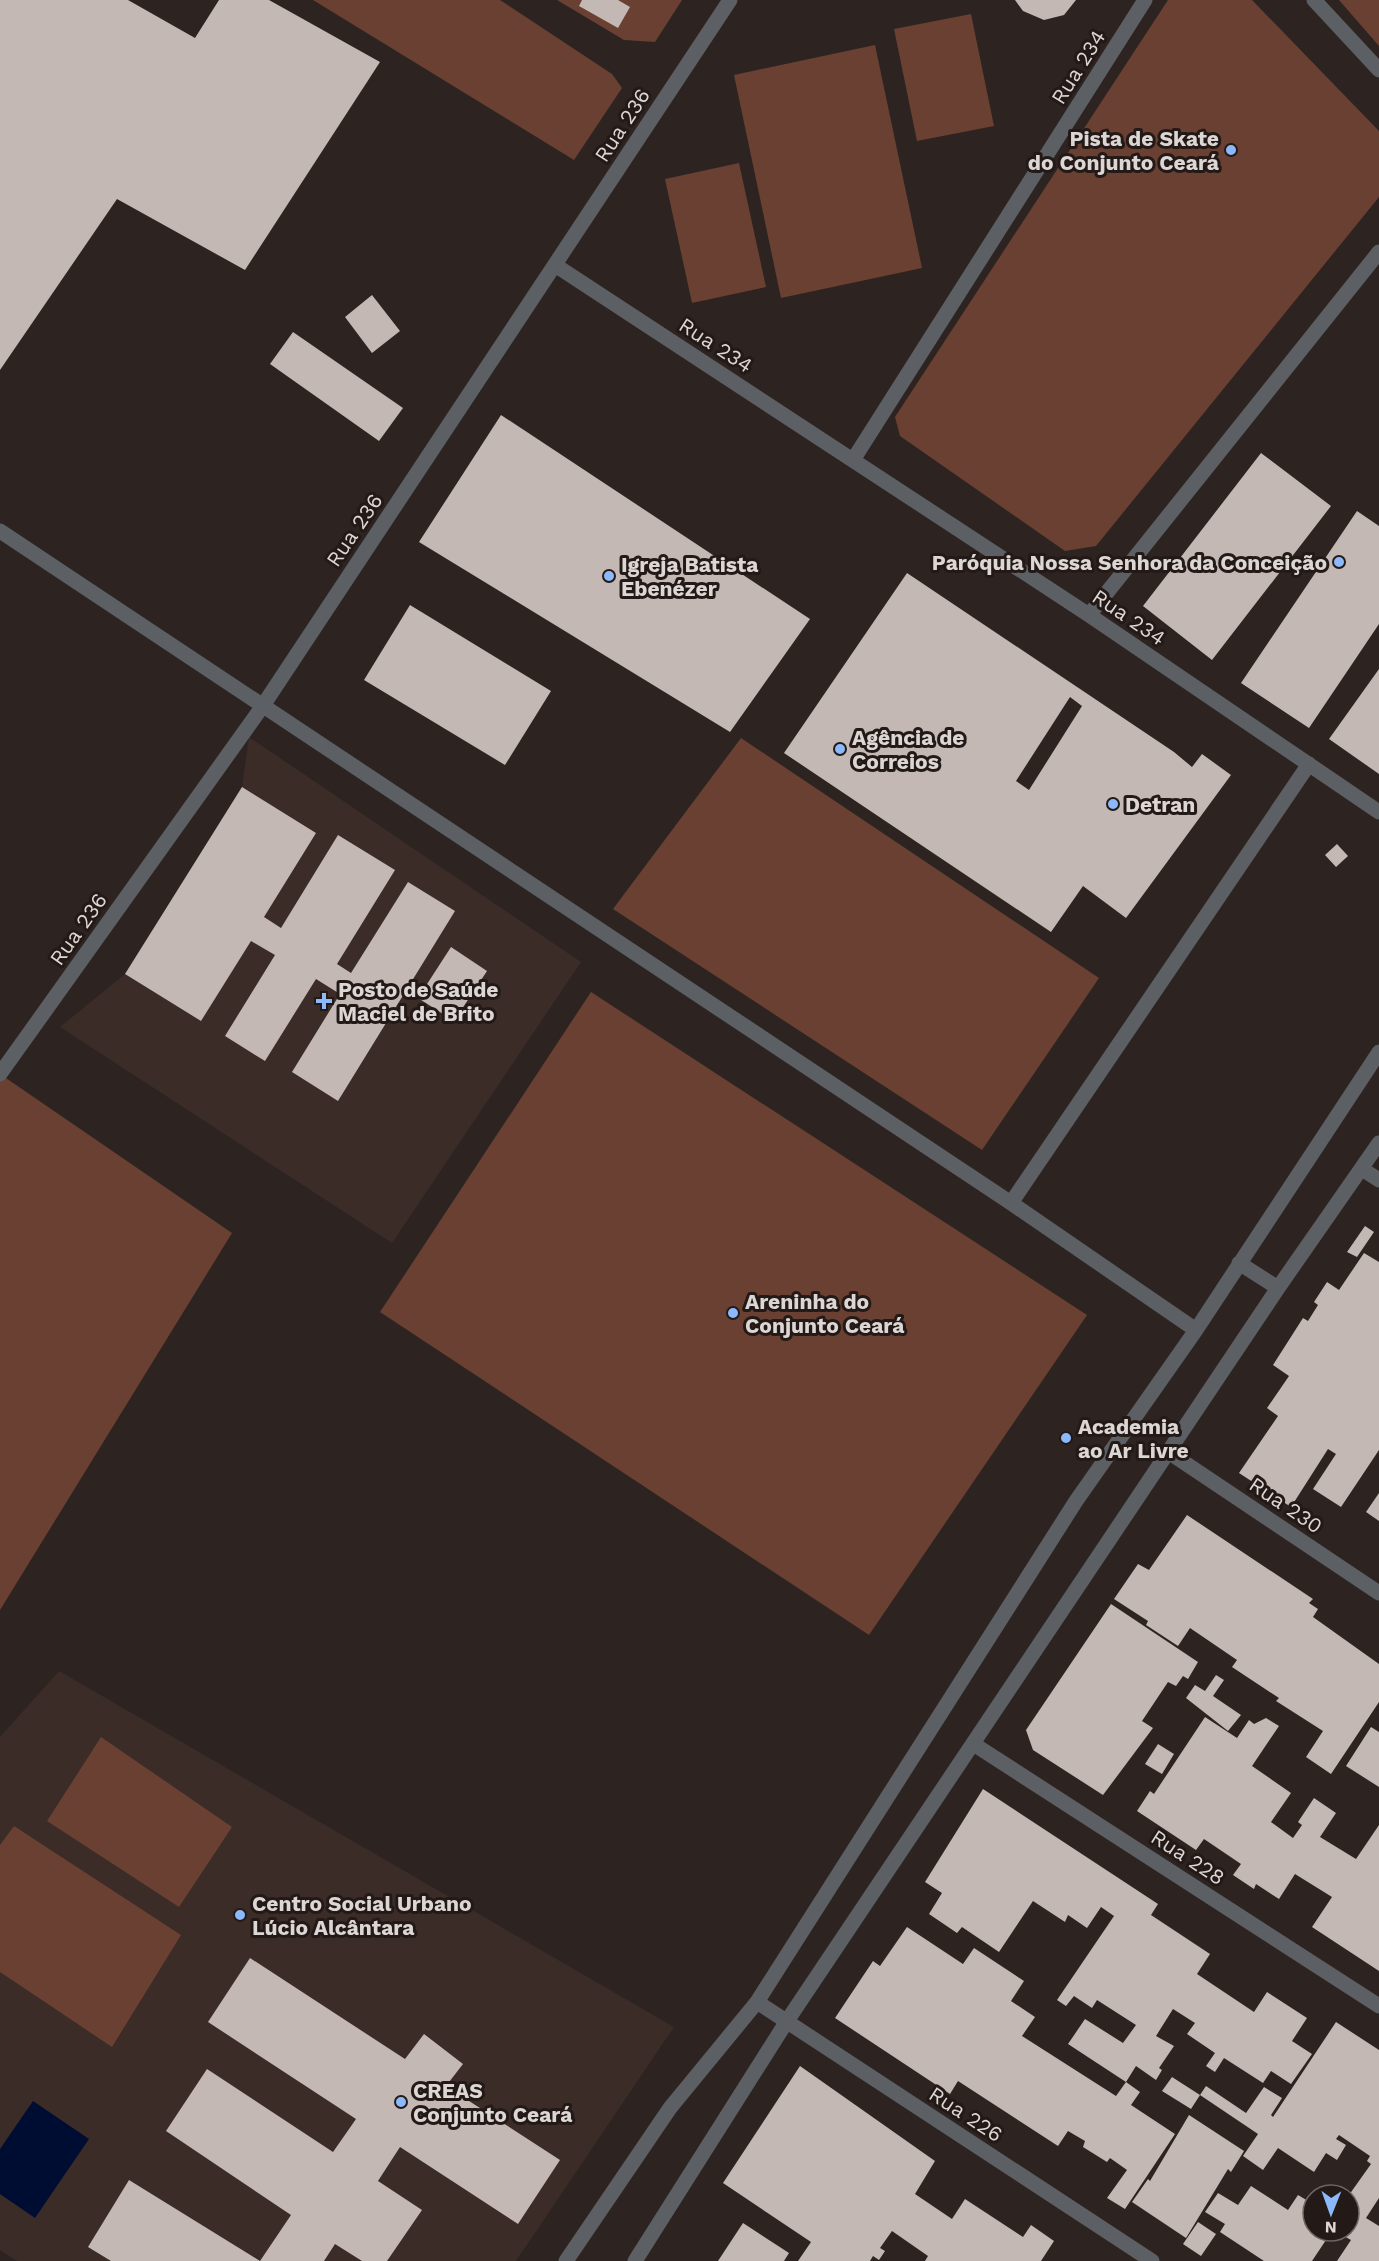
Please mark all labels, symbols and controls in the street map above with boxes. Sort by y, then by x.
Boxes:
street label: Rua 234 [1046,25,1110,109]
street label: Rua 236 [589,84,655,166]
place label: Pista de Skate do Conjunto Ceará [1028,126,1220,175]
marker: Pista de Skate do Conjunto Ceará [1224,143,1238,157]
street label: Rua 234 [675,312,757,378]
street label: Rua 236 [321,489,387,571]
place label: Paróquia Nossa Senhora da Conceição [932,550,1327,575]
place label: Igreja Batista Ebenézer [621,552,759,601]
marker: Paróquia Nossa Senhora da Conceição [1332,555,1346,569]
marker: Igreja Batista Ebenézer [602,569,616,583]
street label: Rua 234 [1088,584,1170,650]
place label: Agência de Correios [852,725,964,774]
marker: Agência de Correios [833,742,847,756]
place label: Detran [1125,792,1195,817]
marker: Detran [1106,797,1120,811]
street label: Rua 236 [44,888,112,970]
place label: Posto de Saúde Maciel de Brito [338,977,499,1026]
marker: Posto de Saúde Maciel de Brito [315,992,333,1010]
place label: Areninha do Conjunto Ceará [745,1289,905,1338]
marker: Areninha do Conjunto Ceará [726,1306,740,1320]
place label: Academia ao Ar Livre [1078,1414,1189,1463]
marker: Academia ao Ar Livre [1059,1431,1073,1445]
street label: Rua 230 [1245,1471,1327,1539]
street label: Rua 228 [1147,1824,1229,1890]
place label: Centro Social Urbano Lúcio Alcântara [252,1891,472,1940]
marker: Centro Social Urbano Lúcio Alcântara [233,1908,247,1922]
place label: CREAS Conjunto Ceará [413,2078,573,2127]
street label: Rua 226 [925,2081,1007,2147]
marker: CREAS Conjunto Ceará [394,2095,408,2109]
north arrow [1301,2183,1361,2243]
text: N [1325,2218,1337,2237]

